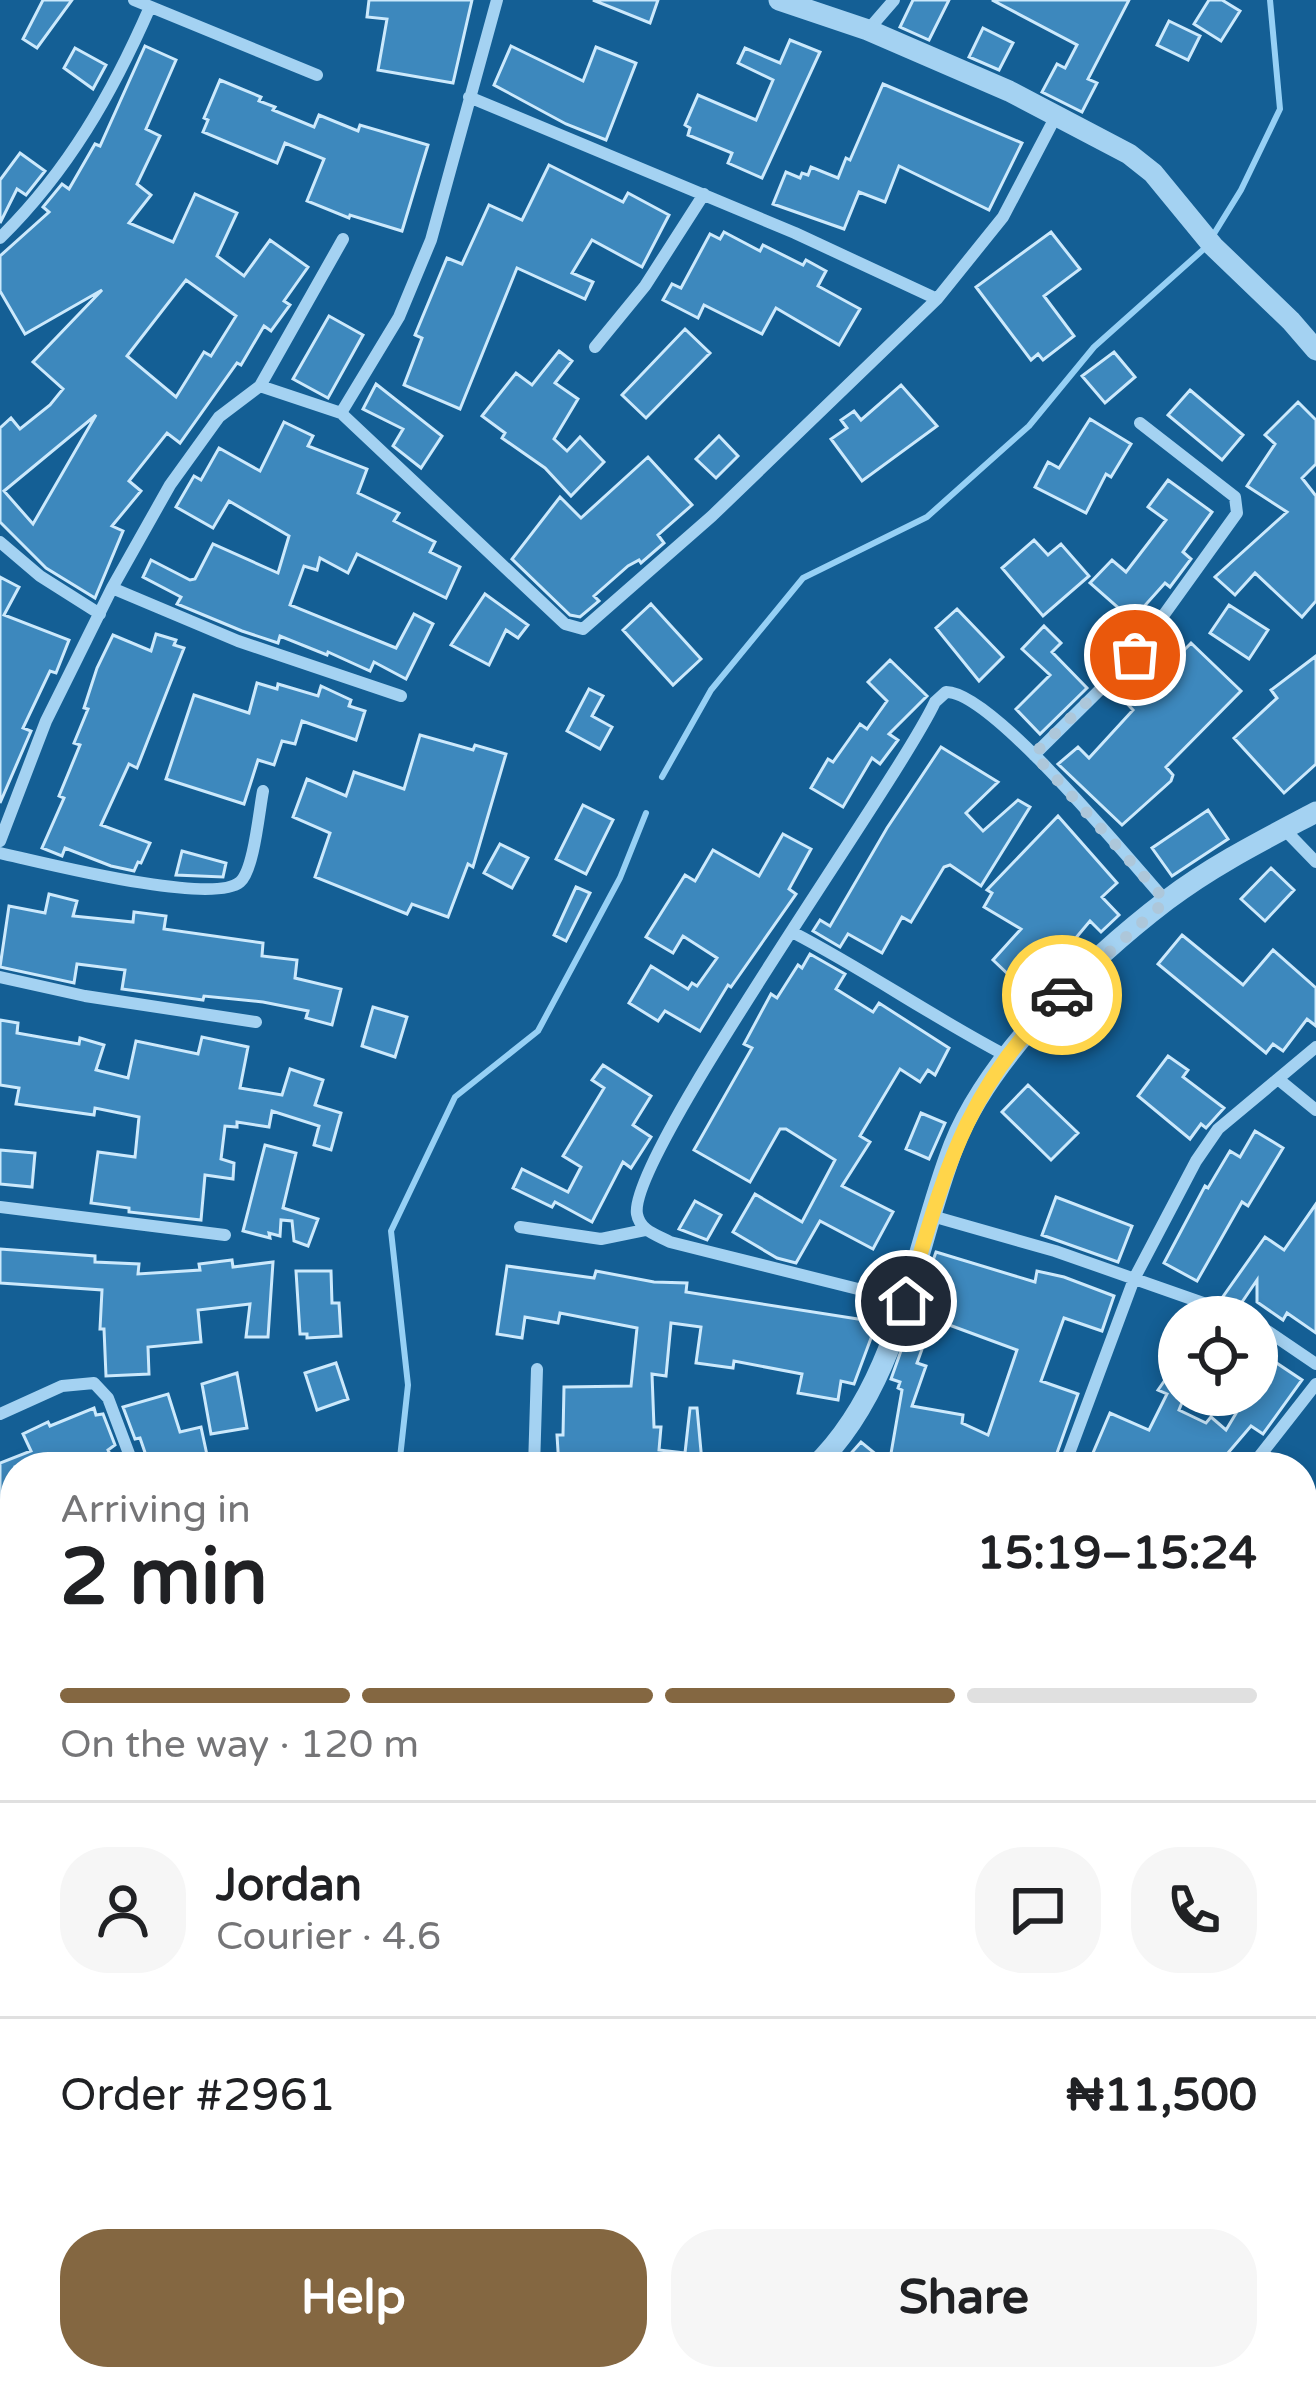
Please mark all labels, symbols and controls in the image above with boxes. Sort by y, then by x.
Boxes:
pin [1084,604,1186,706]
icon: bag [1102,622,1168,688]
courier [1002,935,1122,1055]
icon: car [1029,962,1095,1028]
pin [855,1250,957,1352]
icon: home [873,1268,939,1334]
map controls [1158,1296,1278,1416]
button: locate [1158,1296,1278,1416]
text: Arriving in [60,1486,251,1533]
text: 15:19–15:24 [977,1527,1257,1581]
text: 2 min [60,1531,268,1625]
text: On the way · 120 m [60,1721,419,1768]
button: person [60,1847,186,1973]
button: chat [975,1847,1101,1973]
button: phone [1131,1847,1257,1973]
text: Jordan [216,1859,362,1913]
text: Courier · 4.6 [216,1913,441,1960]
text: Order #2961 [60,2069,336,2123]
text: ₦11,500 [1066,2069,1257,2123]
button: Help [60,2229,647,2367]
button: Share [671,2229,1257,2367]

